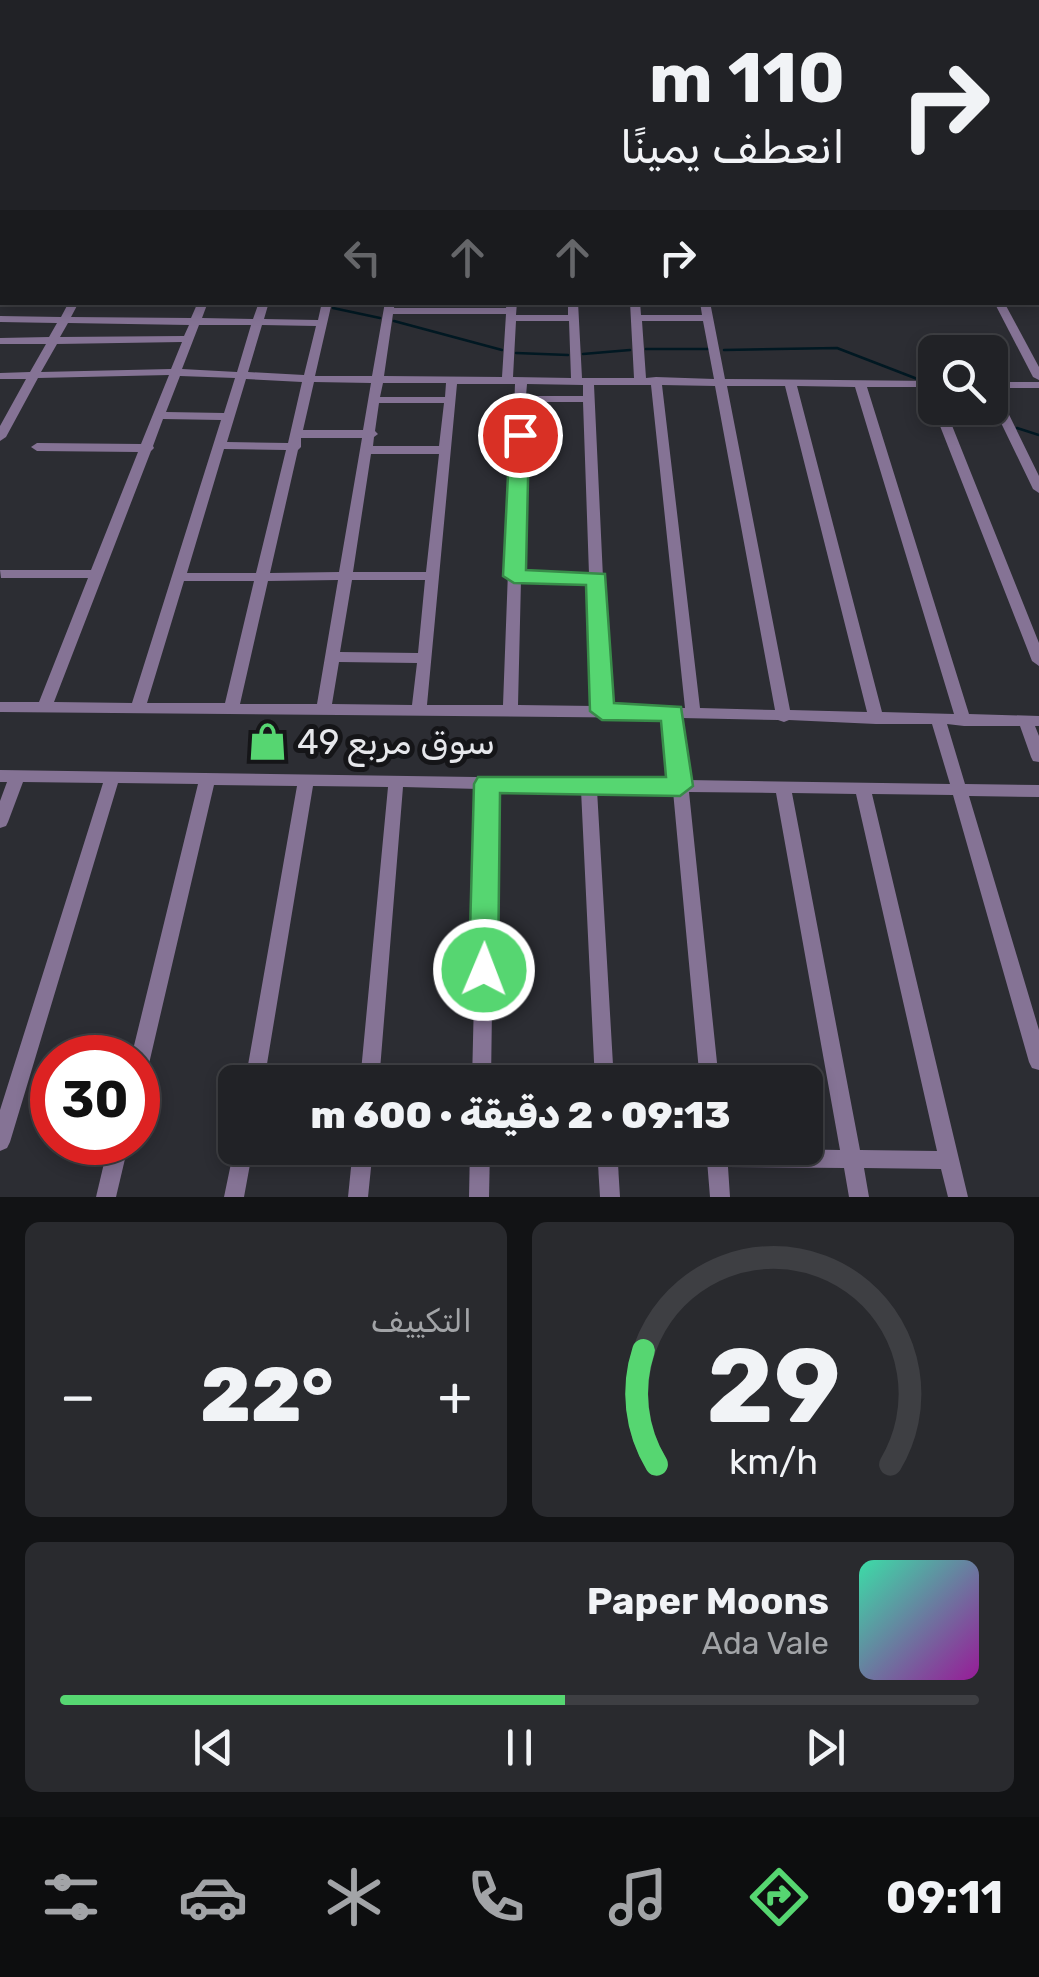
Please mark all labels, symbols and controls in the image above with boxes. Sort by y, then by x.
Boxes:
text: 110 m [649,37,845,120]
icon: right [880,40,1010,170]
text: انعطف يمينًا [620,121,845,174]
icon: left [335,230,390,285]
icon: ahead [440,230,495,285]
icon: ahead [545,230,600,285]
icon: right [650,230,705,285]
map controls [918,335,1008,425]
button: search [918,335,1008,425]
pin [478,393,563,478]
icon: arrive [493,408,548,463]
shop icon: سوق مربع 49 [246,721,288,763]
place label: سوق مربع 49 [297,721,495,767]
position arrow [432,918,536,1022]
speed limit sign: 30 [30,1035,160,1165]
text: 09:13 · 2 دقيقة · 600 m [311,1092,730,1138]
text: التكييف [370,1302,472,1340]
text: 29 [706,1325,840,1448]
text: 22° [200,1351,333,1440]
text: − [60,1364,96,1429]
text: + [438,1364,472,1429]
text: km/h [728,1441,818,1483]
text: Paper Moons [587,1578,829,1624]
text: Ada Vale [702,1624,829,1662]
icon: previous [186,1720,241,1775]
icon: pause [492,1720,547,1775]
icon: next [798,1720,853,1775]
icon: filters [36,1862,106,1932]
icon: car [178,1862,248,1932]
icon: climate [319,1862,389,1932]
icon: phone [461,1862,531,1932]
icon: music [603,1862,673,1932]
icon: directions [744,1862,814,1932]
text: 09:11 [886,1871,1003,1924]

